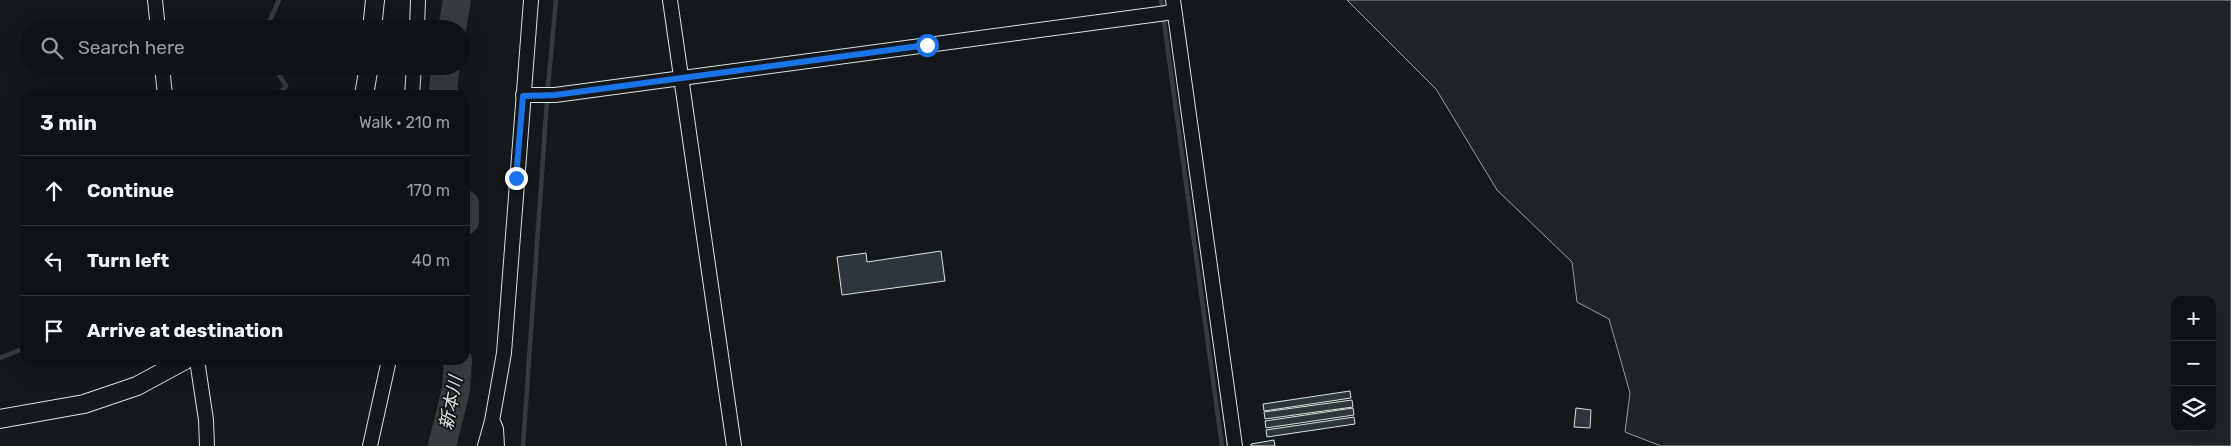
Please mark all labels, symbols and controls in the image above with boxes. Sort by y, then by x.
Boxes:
search box [20,20,470,75]
icon: search [38,34,66,62]
route start [916,34,939,57]
text: Search here [78,36,185,59]
text: 3 min [40,110,97,135]
text: Walk · 210 m [359,113,450,132]
route end [505,167,528,190]
icon: ahead [40,177,68,205]
text: Continue [87,179,174,202]
text: 170 m [407,181,450,200]
icon: left [40,247,68,275]
text: Turn left [87,249,169,272]
text: 40 m [412,251,450,270]
map controls [2171,296,2216,431]
button: + [2171,296,2216,341]
icon: arrive [40,317,68,345]
text: Arrive at destination [87,319,283,342]
button: − [2171,341,2216,386]
water label: 新本川 [435,372,467,432]
button: layers [2171,386,2216,431]

